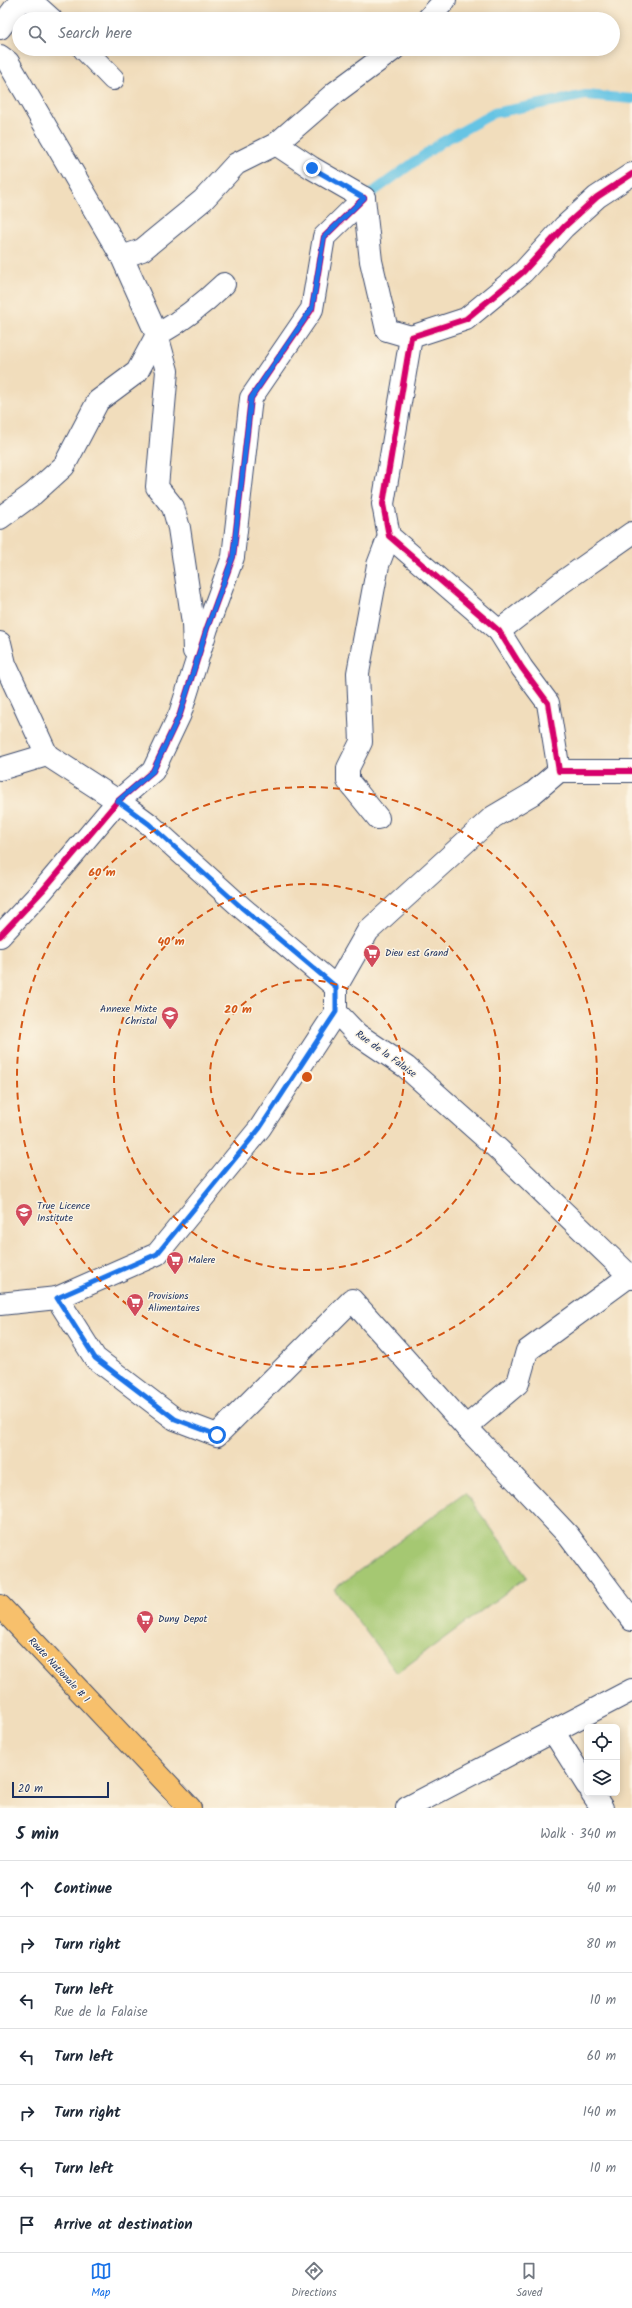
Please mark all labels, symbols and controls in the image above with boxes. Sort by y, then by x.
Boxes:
search box [12,12,620,56]
text: Search here [58,22,132,46]
icon: search [26,23,48,45]
route end [303,159,321,177]
text: 60 m [88,863,116,882]
text: 40 m [157,932,185,951]
supermarket icon: Dieu est Grand [362,943,382,968]
place label: Dieu est Grand [385,945,449,961]
text: 20 m [224,1000,252,1019]
place label: Annexe Mixte Christal [100,1001,158,1029]
school or university icon: Annexe Mixte Christal [160,1005,180,1030]
street label: Rue de la Falaise [352,1026,420,1082]
centre of rings [300,1070,314,1084]
place label: True Licence Institute [37,1198,91,1226]
school or university icon: True Licence Institute [14,1202,34,1227]
supermarket icon: Malere [165,1250,185,1275]
place label: Malere [188,1252,216,1268]
place label: Provisions Alimentaires [148,1288,200,1316]
supermarket icon: Provisions Alimentaires [125,1292,145,1317]
route start [208,1426,226,1444]
supermarket icon: Duny Depot [135,1609,155,1634]
place label: Duny Depot [158,1611,208,1627]
street label: Route Nationale # 1 [24,1634,94,1706]
map controls [584,1724,620,1796]
button: locate [584,1724,620,1760]
button: layers [584,1760,620,1796]
scale bar [12,1780,109,1799]
text: 20 m [18,1780,43,1798]
text: 5 min [16,1821,59,1848]
text: Walk · 340 m [540,1824,616,1845]
text: Continue [54,1877,112,1901]
icon: ahead [16,1878,38,1900]
text: 40 m [587,1878,616,1899]
text: Turn right [54,1933,121,1957]
icon: right [16,1934,38,1956]
text: 80 m [586,1934,616,1955]
text: Turn left [54,1978,114,2002]
icon: left [16,1990,38,2012]
text: 10 m [590,1990,616,2011]
text: Rue de la Falaise [54,2002,148,2023]
text: Turn left [54,2045,114,2069]
icon: left [16,2046,38,2068]
text: 60 m [587,2046,616,2067]
text: Turn right [54,2101,121,2125]
icon: right [16,2102,38,2124]
text: 140 m [583,2102,616,2123]
text: Turn left [54,2157,114,2181]
icon: left [16,2158,38,2180]
text: 10 m [590,2158,616,2179]
text: Arrive at destination [54,2213,193,2237]
icon: arrive [16,2214,38,2236]
tab: Map [90,2260,112,2302]
tab: Directions [291,2260,337,2302]
tab: Saved [516,2260,542,2302]

